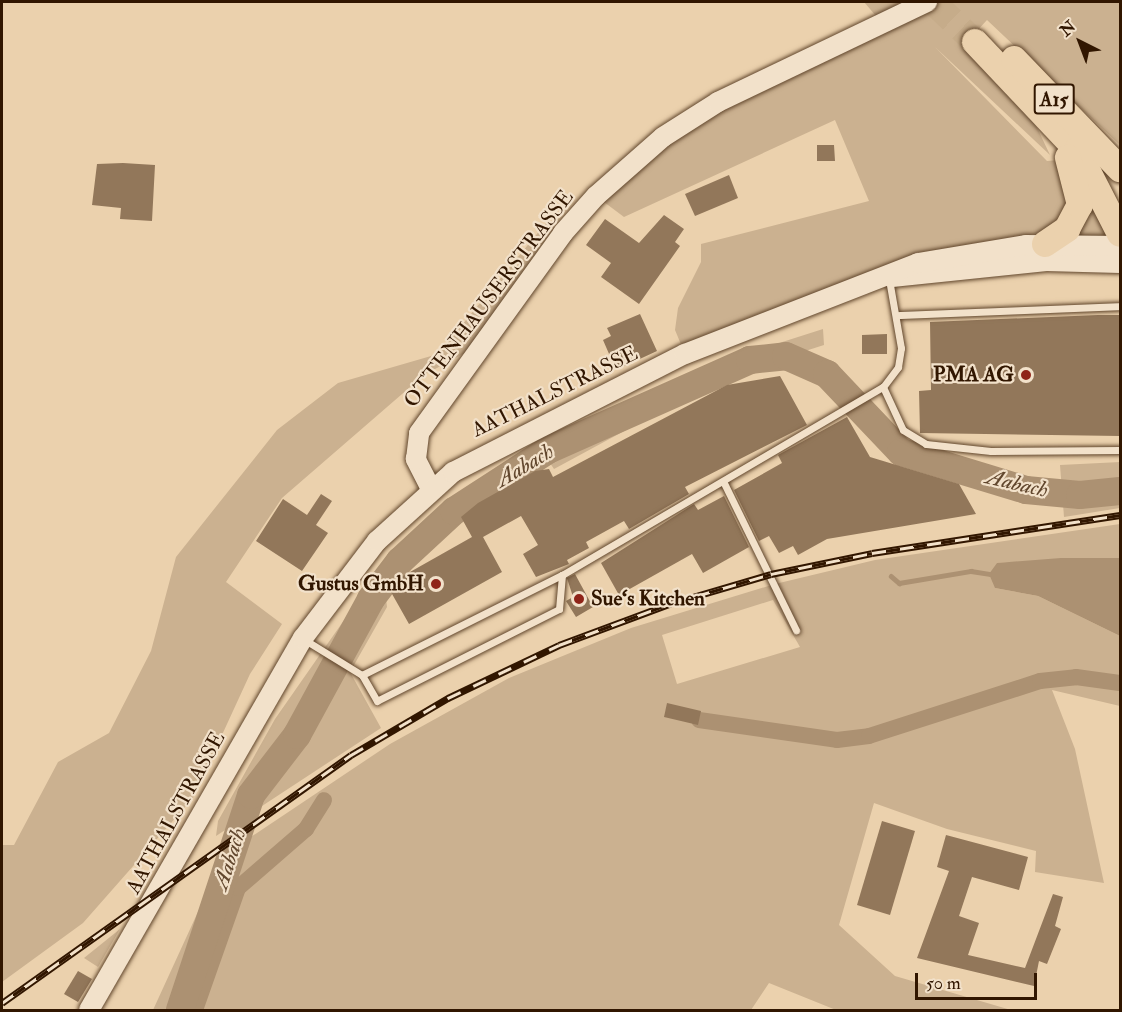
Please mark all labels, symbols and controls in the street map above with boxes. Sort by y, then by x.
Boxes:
north arrow [1050,12,1110,72]
text: N [1056,16,1080,41]
road number: A15 [1033,82,1075,116]
street label: OTTENHAUSERSTRASSE [399,185,579,413]
street label: AATHALSTRASSE [468,341,642,443]
place label: PMA AG [933,362,1014,388]
marker: PMA AG [1019,368,1033,382]
water label: Aabach [491,439,559,493]
water label: Aabach [983,464,1051,504]
place label: Gustus GmbH [298,571,424,597]
marker: Gustus GmbH [429,577,443,591]
place label: Sue‘s Kitchen [591,586,705,612]
marker: Sue‘s Kitchen [572,592,586,606]
street label: AATHALSTRASSE [121,728,231,898]
water label: Aabach [208,825,252,893]
scale bar [918,961,1040,999]
text: 50 m [926,972,961,995]

